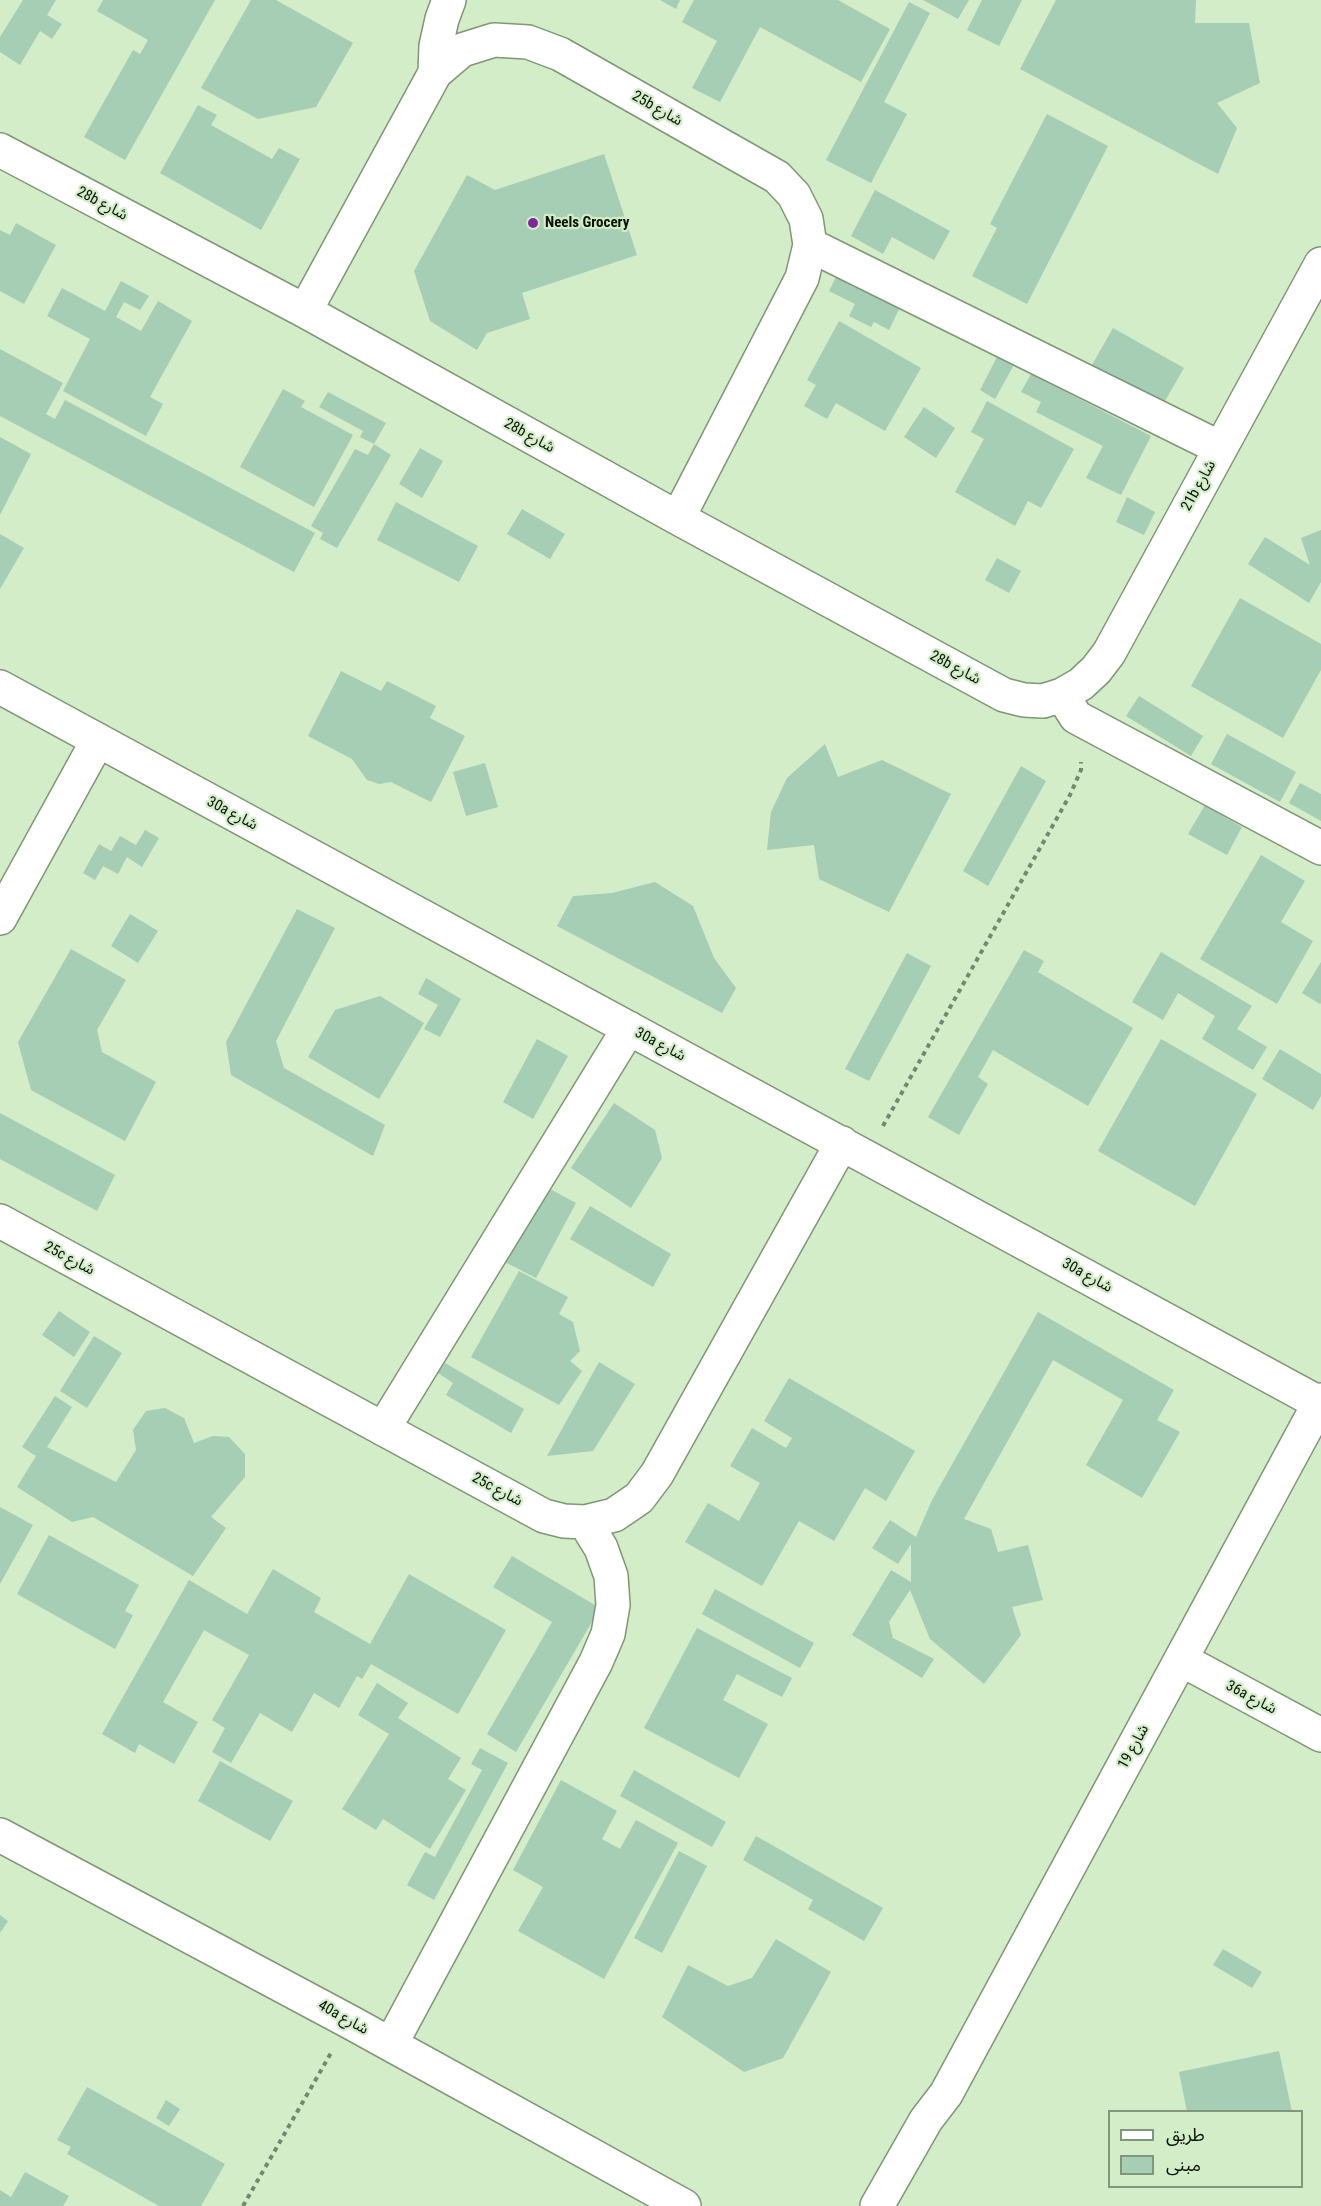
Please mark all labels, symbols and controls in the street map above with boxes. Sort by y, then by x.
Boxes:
street label: 25b شارع [629,87,685,131]
street label: 28b شارع [74,183,130,225]
place label: Neels Grocery [545,214,629,232]
marker: Neels Grocery [526,216,540,230]
street label: 28b شارع [501,415,557,457]
street label: 21b شارع [1178,458,1220,514]
street label: 28b شارع [927,647,983,689]
street label: 30a شارع [204,793,260,835]
street label: 30a شارع [632,1024,688,1066]
street label: 25c شارع [41,1238,97,1280]
street label: 30a شارع [1059,1255,1115,1297]
street label: 25c شارع [469,1469,525,1511]
street label: 36a شارع [1223,1677,1279,1719]
street label: شارع 19 [1115,1722,1153,1772]
street label: 40a شارع [315,1997,371,2039]
legend [1108,2110,1303,2188]
text: طريق [1166,2124,1205,2145]
text: مبنى [1166,2154,1201,2175]

